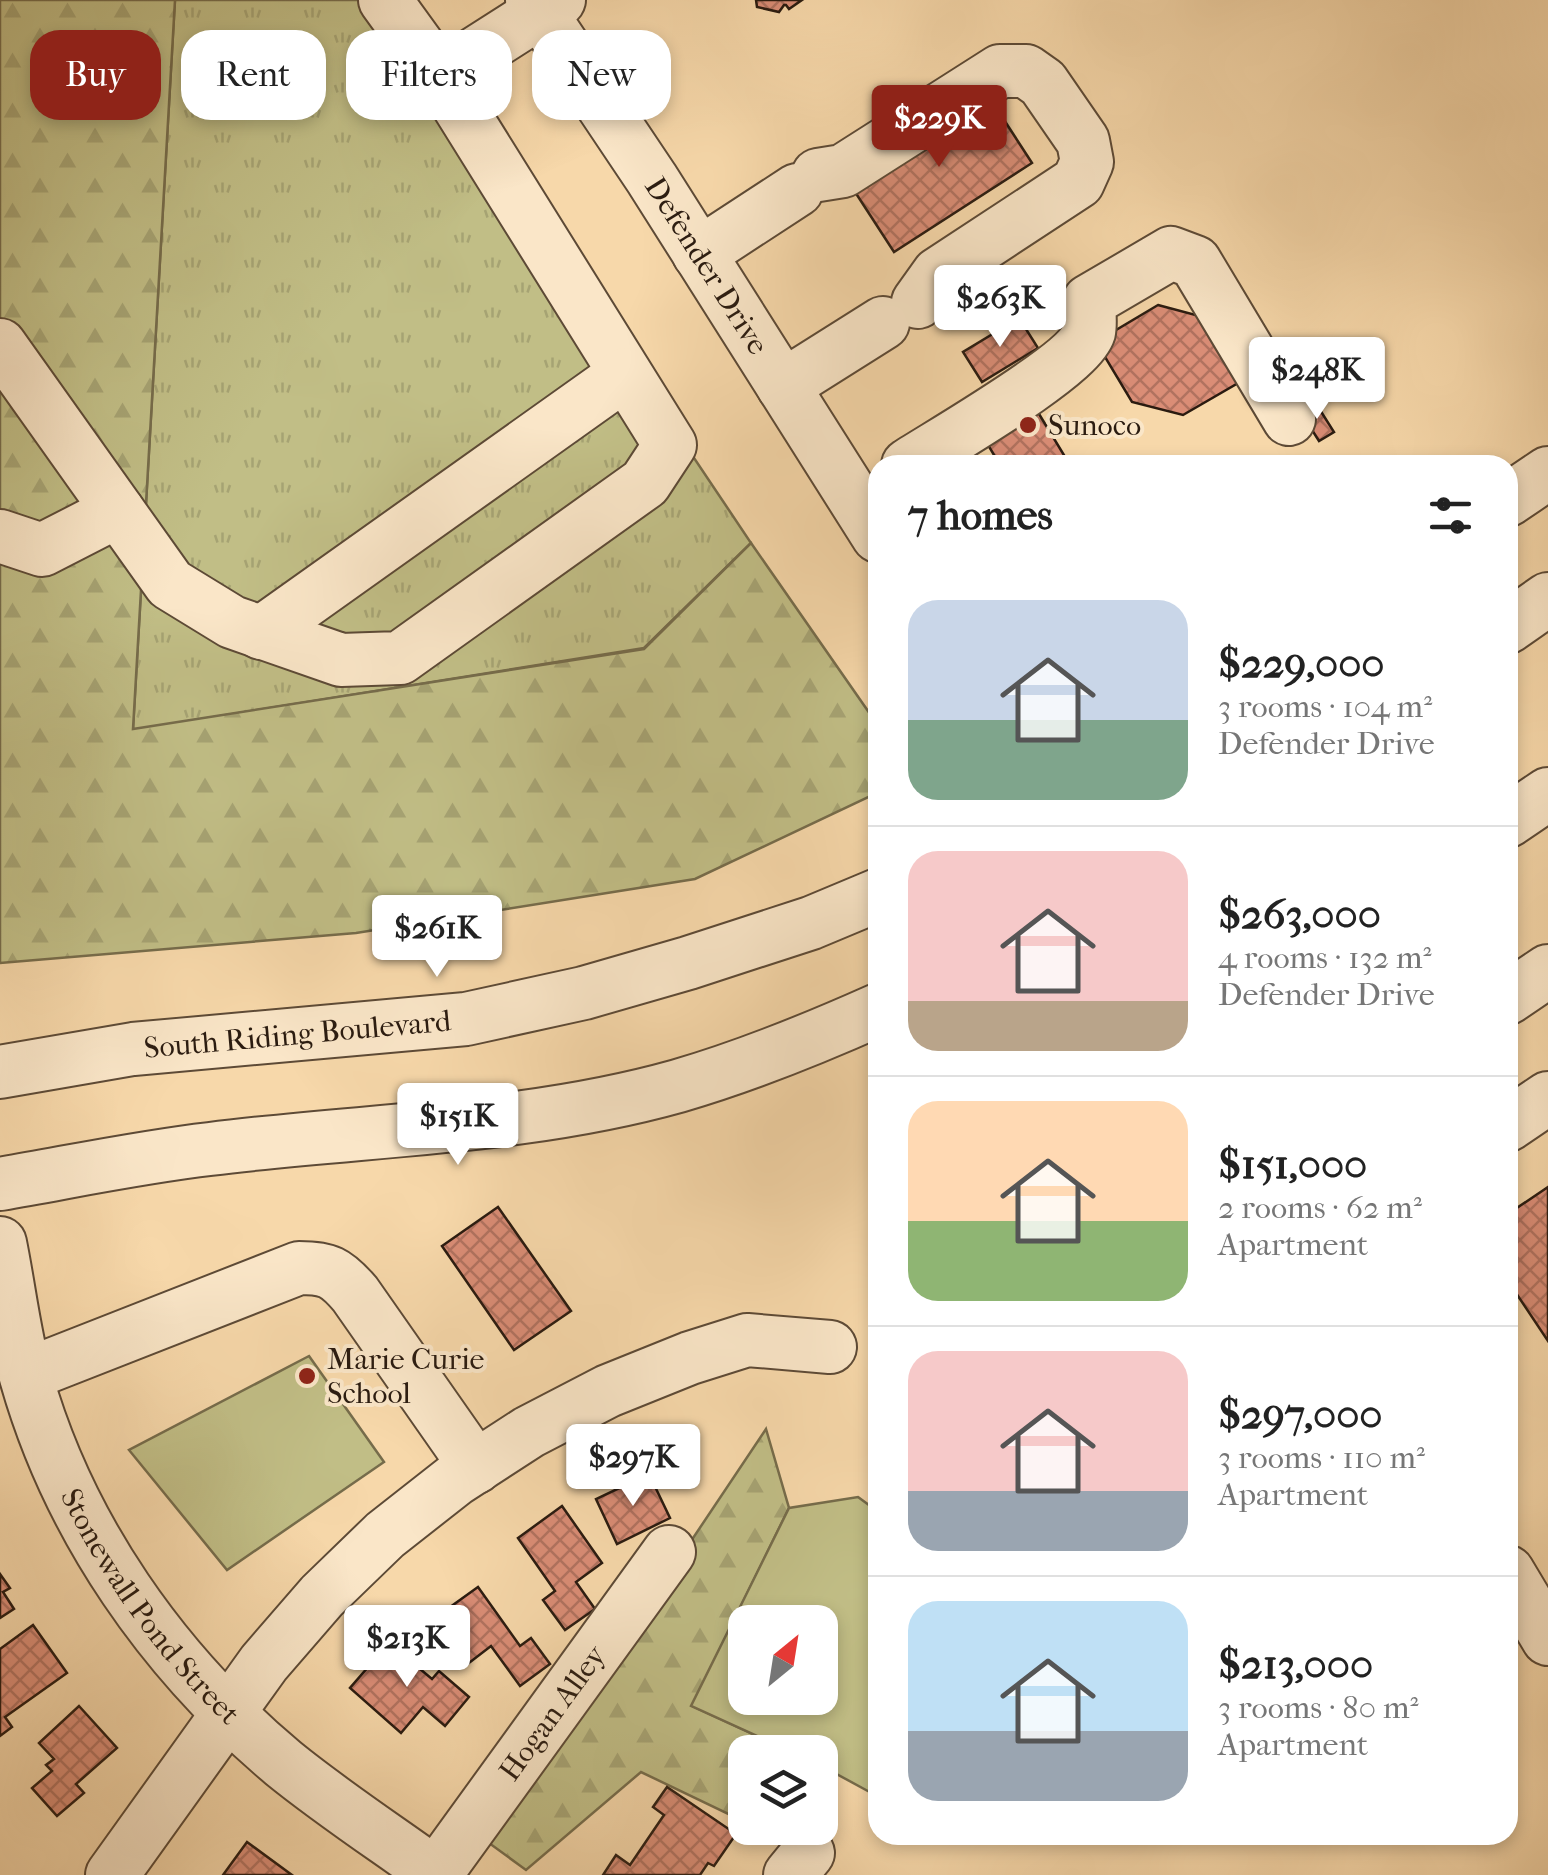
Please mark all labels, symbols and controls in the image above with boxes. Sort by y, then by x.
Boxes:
chip: Buy [30,30,161,120]
chip: Rent [181,30,326,120]
chip: Filters [346,30,512,120]
chip: New [532,30,671,120]
pin: $229K [869,85,1009,170]
text: $229K [894,99,984,136]
street label: Defender Drive [638,170,776,361]
pin: $263K [930,265,1070,350]
text: $263K [956,279,1044,316]
pin: $248K [1247,337,1387,422]
text: $248K [1271,351,1363,388]
place label: Sunoco [1048,408,1141,443]
marker: Sunoco [1017,414,1039,436]
icon: filters [1423,488,1478,543]
text: 7 homes [908,491,1053,540]
text: $229,000 [1218,639,1385,688]
icon: home [988,640,1108,760]
text: 3 rooms · 104 m² [1218,688,1432,725]
text: Defender Drive [1218,725,1434,762]
text: $263,000 [1218,890,1381,939]
icon: home [988,891,1108,1011]
pin: $261K [367,895,507,980]
text: $261K [394,909,480,946]
text: 4 rooms · 132 m² [1218,939,1432,976]
text: Defender Drive [1218,976,1434,1013]
street label: South Riding Boulevard [142,1003,453,1065]
pin: $151K [388,1083,528,1168]
text: $151K [419,1097,497,1134]
text: $151,000 [1218,1140,1367,1189]
icon: home [988,1141,1108,1261]
text: 2 rooms · 62 m² [1218,1189,1422,1226]
text: Apartment [1218,1226,1368,1263]
place label: Marie Curie School [327,1342,485,1411]
marker: Marie Curie School [296,1365,318,1387]
text: $297,000 [1218,1390,1382,1439]
icon: home [988,1391,1108,1511]
pin: $297K [563,1424,703,1509]
text: $297K [588,1438,678,1475]
text: 3 rooms · 110 m² [1218,1439,1425,1476]
text: Apartment [1218,1476,1368,1513]
street label: Stonewall Pond Street [53,1483,247,1732]
pin: $213K [337,1605,477,1690]
north arrow [728,1605,838,1715]
map controls [728,1605,838,1845]
text: $213K [366,1619,448,1656]
street label: Hogan Alley [492,1638,614,1788]
text: $213,000 [1218,1640,1373,1689]
icon: home [988,1641,1108,1761]
text: 3 rooms · 80 m² [1218,1689,1419,1726]
text: Apartment [1218,1726,1368,1763]
button: layers [728,1735,838,1845]

